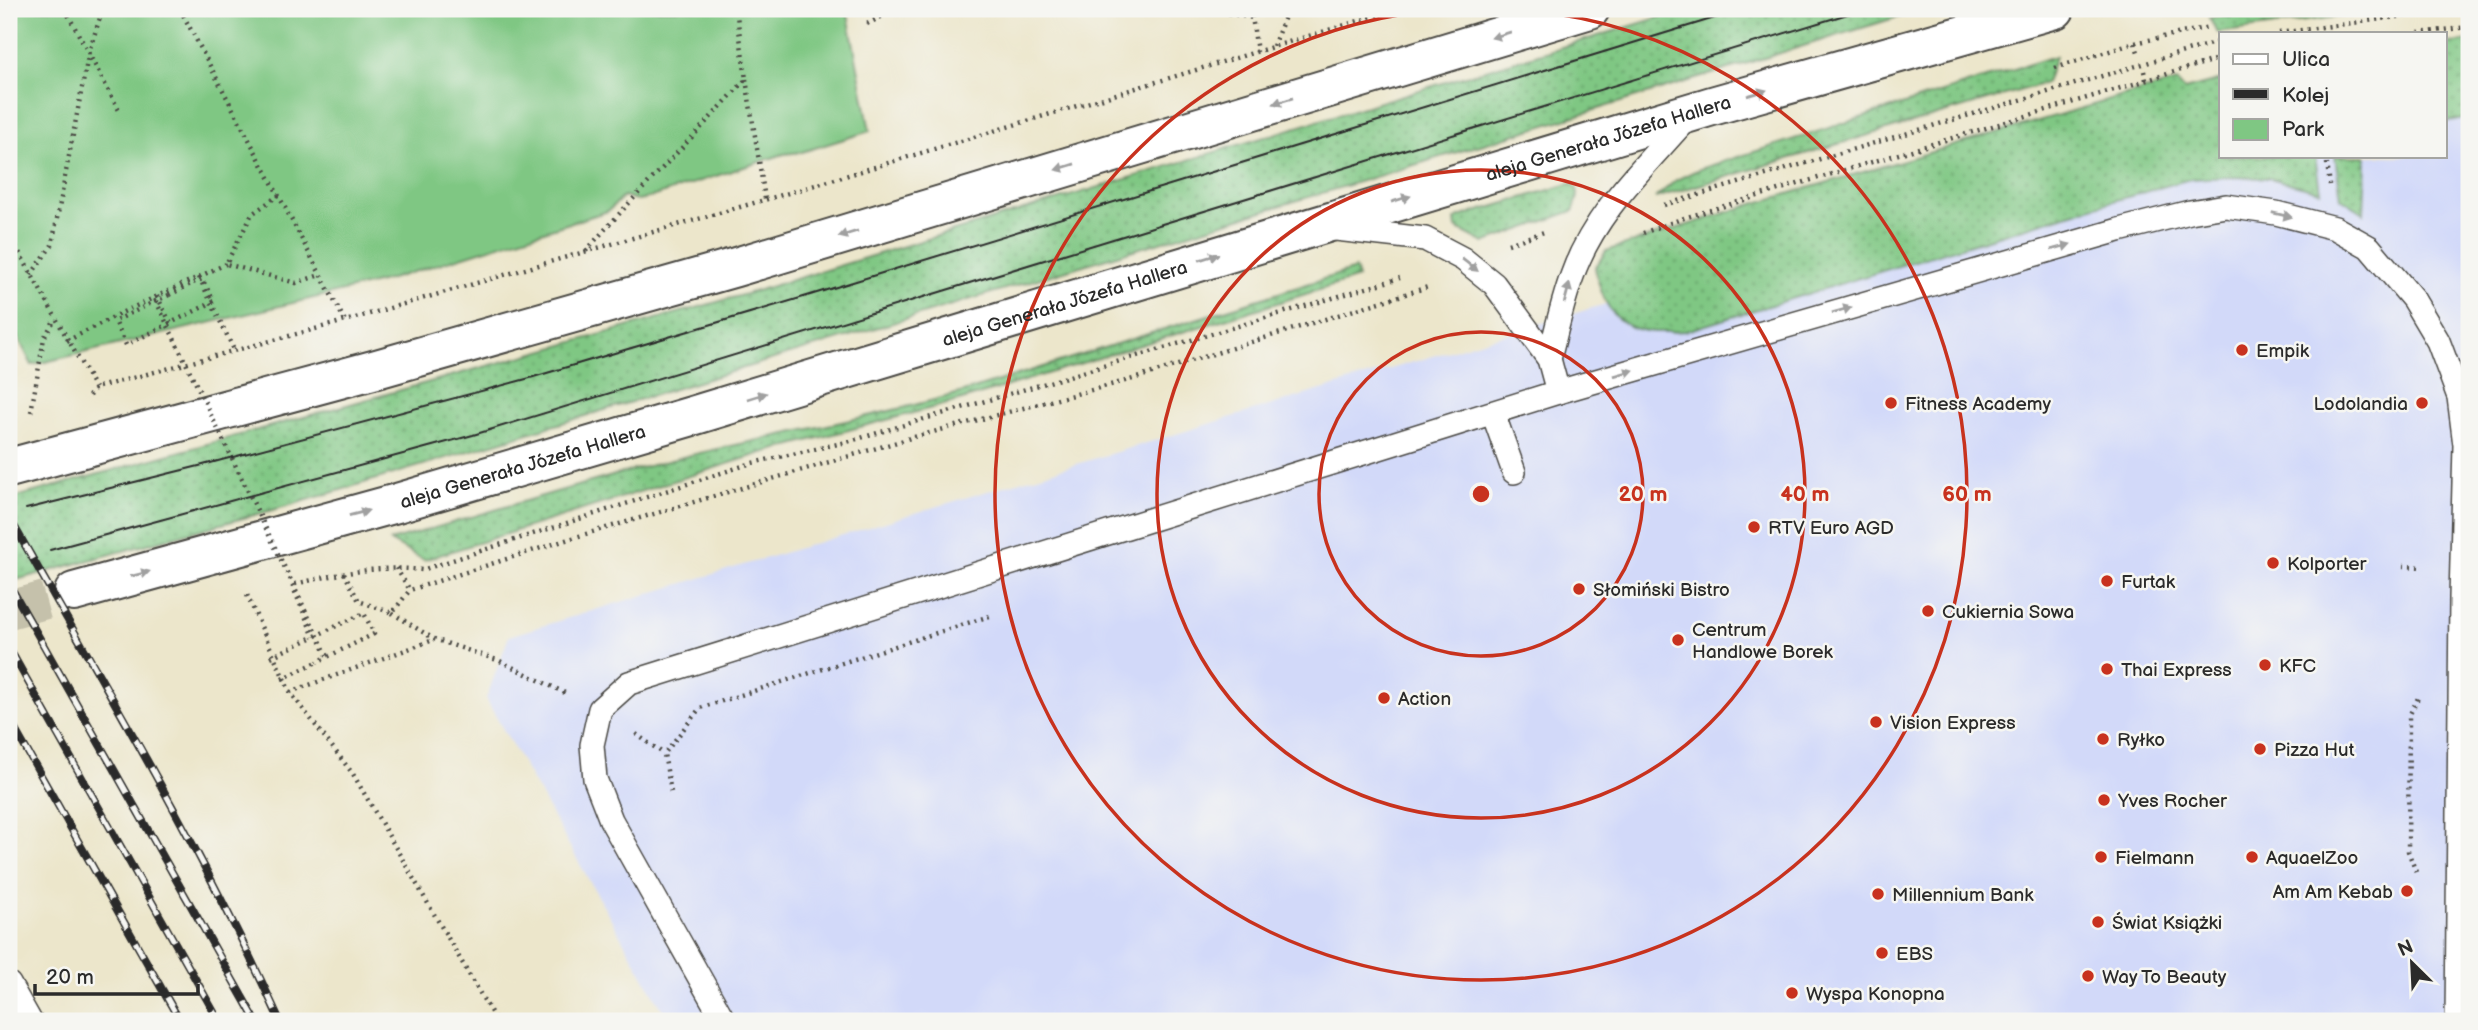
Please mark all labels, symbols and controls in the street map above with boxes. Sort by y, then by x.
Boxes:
one-way arrow [1490,31,1511,41]
legend [2219,32,2446,158]
text: Ulica [2282,47,2330,72]
text: Kolej [2282,83,2329,108]
one-way arrow [1746,87,1768,98]
street label: aleja Generała Józefa Hallera [1483,91,1734,187]
one-way arrow [1272,96,1293,107]
text: Park [2282,117,2325,142]
one-way arrow [1054,163,1075,173]
one-way arrow [1390,194,1411,204]
one-way arrow [2271,210,2293,221]
one-way arrow [837,229,858,239]
one-way arrow [2050,242,2071,252]
one-way arrow [1199,252,1220,262]
street label: aleja Generała Józefa Hallera [940,256,1190,352]
one-way arrow [1461,257,1479,271]
one-way arrow [1562,282,1573,304]
one-way arrow [1832,305,1853,315]
place label: Empik [2256,340,2310,363]
marker: Empik [2234,342,2250,358]
one-way arrow [1613,368,1634,378]
one-way arrow [747,390,768,401]
place label: Fitness Academy [1905,393,2051,416]
place label: Lodolandia [2314,393,2408,416]
marker: Fitness Academy [1883,395,1899,411]
marker: Lodolandia [2414,395,2430,411]
street label: aleja Generała Józefa Hallera [397,420,649,514]
centre of rings [1469,482,1493,506]
text: 20 m [1619,482,1667,507]
text: 40 m [1780,482,1830,507]
text: 60 m [1942,482,1992,507]
one-way arrow [349,508,370,518]
place label: RTV Euro AGD [1768,517,1894,540]
marker: RTV Euro AGD [1746,519,1762,535]
place label: Kolporter [2287,553,2367,576]
marker: Kolporter [2265,555,2281,571]
one-way arrow [129,568,151,579]
place label: Furtak [2121,571,2176,594]
marker: Furtak [2099,573,2115,589]
place label: Słomiński Bistro [1593,579,1730,602]
marker: Słomiński Bistro [1571,581,1587,597]
place label: Cukiernia Sowa [1942,601,2074,624]
marker: Cukiernia Sowa [1920,603,1936,619]
place label: Centrum Handlowe Borek [1692,619,1834,664]
marker: Centrum Handlowe Borek [1670,632,1686,648]
place label: KFC [2279,655,2316,678]
marker: KFC [2257,657,2273,673]
place label: Thai Express [2121,659,2232,682]
marker: Thai Express [2099,661,2115,677]
place label: Action [1398,688,1451,711]
marker: Action [1376,690,1392,706]
place label: Vision Express [1890,712,2016,735]
marker: Vision Express [1868,714,1884,730]
place label: Ryłko [2117,729,2165,752]
marker: Ryłko [2095,731,2111,747]
place label: Pizza Hut [2274,739,2355,762]
marker: Pizza Hut [2252,741,2268,757]
place label: Yves Rocher [2117,790,2228,813]
marker: Yves Rocher [2096,792,2112,808]
place label: Fielmann [2115,847,2194,870]
place label: AquaelZoo [2266,847,2358,870]
marker: Fielmann [2093,849,2109,865]
marker: AquaelZoo [2244,849,2260,865]
place label: Am Am Kebab [2273,881,2393,904]
marker: Am Am Kebab [2399,883,2415,899]
place label: Millennium Bank [1892,884,2034,907]
marker: Millennium Bank [1870,886,1886,902]
place label: Świat Książki [2112,911,2222,935]
marker: Świat Książki [2090,914,2106,930]
north arrow [2376,928,2446,998]
text: N [2394,935,2417,962]
place label: EBS [1896,943,1933,966]
marker: EBS [1874,945,1890,961]
scale bar [35,953,198,997]
text: 20 m [46,965,94,990]
place label: Way To Beauty [2102,966,2227,989]
marker: Way To Beauty [2080,968,2096,984]
place label: Wyspa Konopna [1806,983,1945,1006]
marker: Wyspa Konopna [1784,985,1800,1001]

